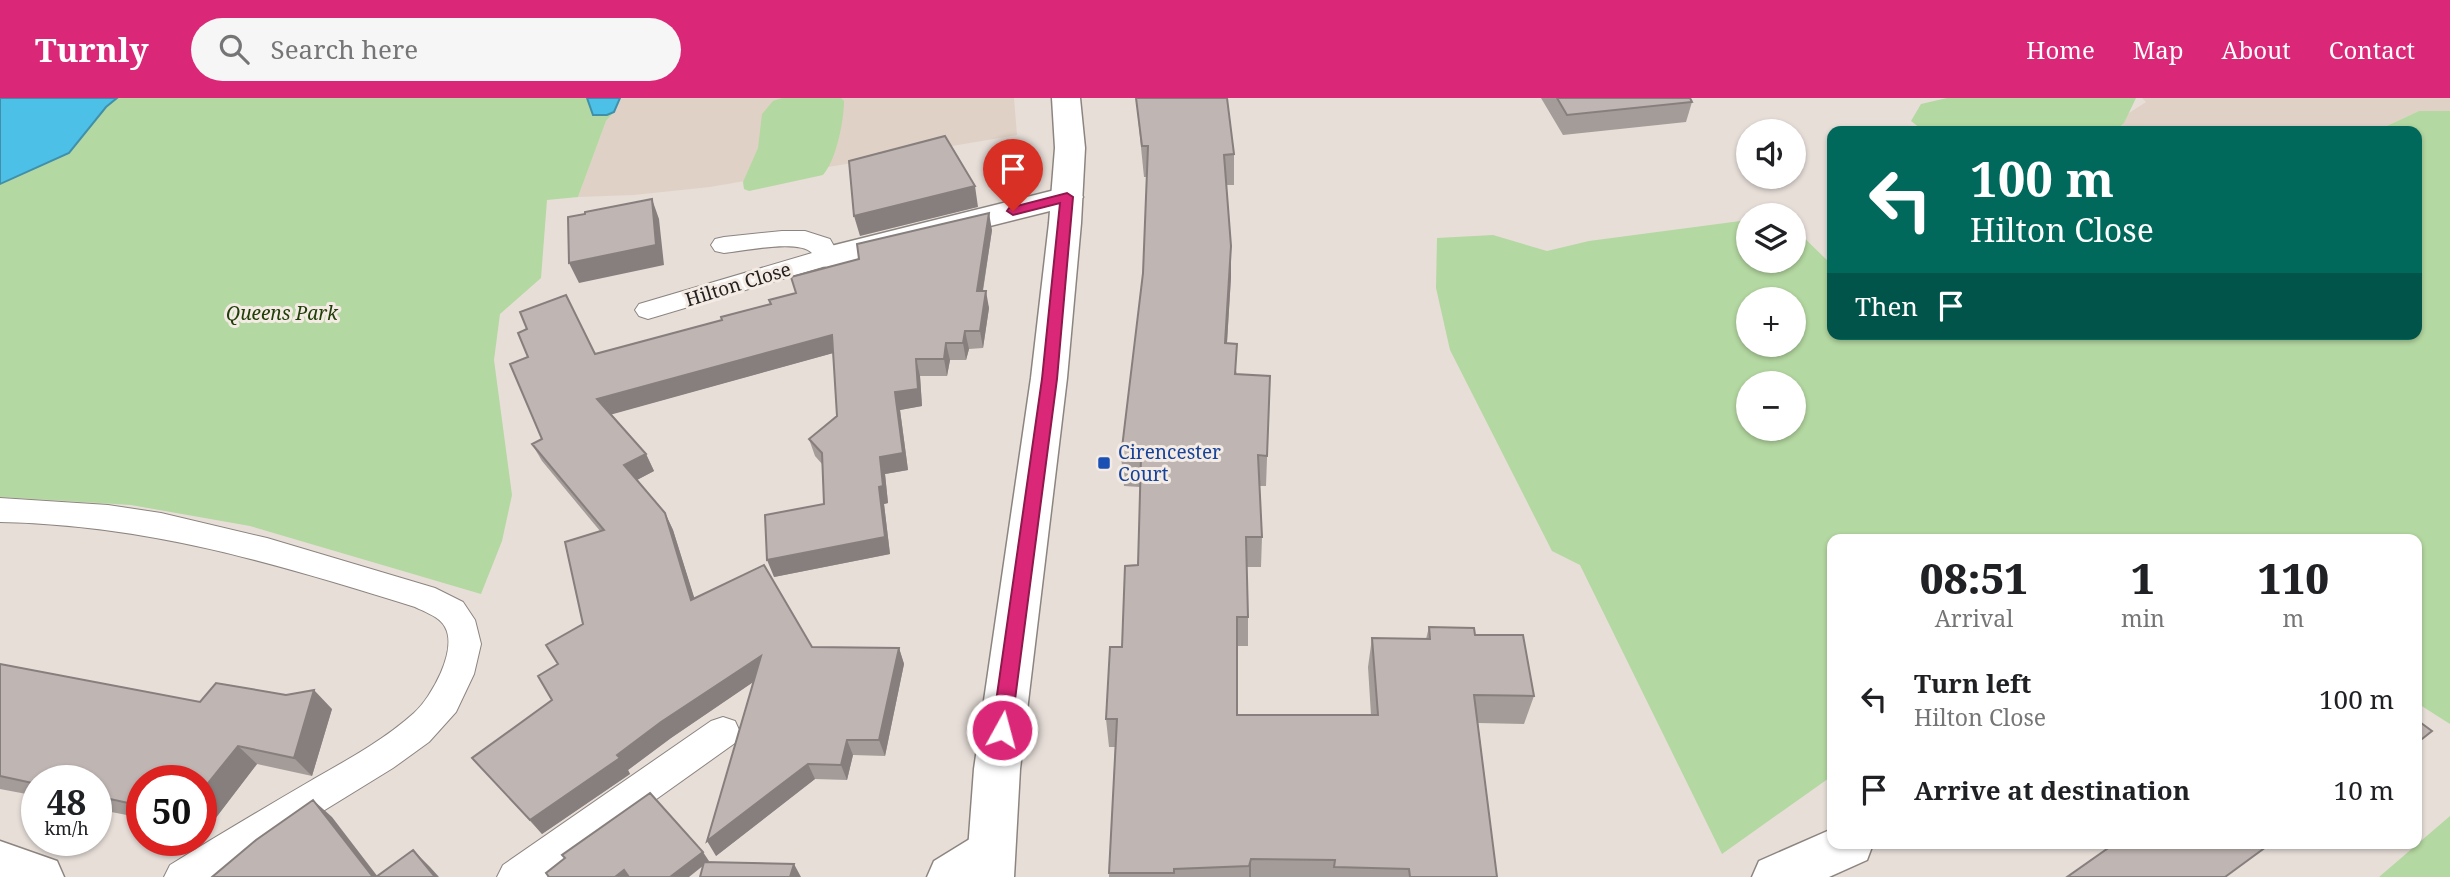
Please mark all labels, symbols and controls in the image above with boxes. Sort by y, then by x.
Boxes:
search box [191,18,681,81]
text: Turnly [35,27,149,72]
icon: search [215,30,253,68]
text: Search here [271,31,418,67]
text: Home [2026,33,2095,66]
text: Map [2133,33,2184,66]
text: About [2222,33,2291,66]
text: Contact [2329,33,2415,66]
map controls [1736,119,1806,441]
button: sound [1736,119,1806,189]
pin [983,139,1043,211]
text: 100 m [1970,145,2114,211]
icon: arrive [994,150,1032,188]
icon: left [1855,154,1946,245]
button: layers [1736,203,1806,273]
text: Hilton Close [1970,208,2154,251]
street label: Hilton Close [682,256,794,312]
button: + [1736,287,1806,357]
icon: arrive [1932,287,1970,325]
text: Then [1855,288,1918,324]
park label: Queens Park [226,300,339,326]
button: − [1736,371,1806,441]
place label: Cirencester Court [1118,439,1221,487]
marker: Cirencester Court [1096,455,1112,471]
text: 08:51 [1920,549,2028,606]
text: 1 [2131,549,2155,606]
text: 110 [2258,549,2329,606]
text: Arrival [1935,602,2013,634]
text: min [2121,602,2165,634]
text: m [2283,602,2304,634]
text: Turn left [1914,665,2031,701]
icon: left [1855,680,1893,718]
text: 100 m [2319,681,2394,717]
position arrow [965,693,1039,767]
text: Hilton Close [1914,701,2046,733]
speed limit sign: 50 [126,765,217,856]
icon: arrive [1855,771,1893,809]
text: Arrive at destination [1914,772,2190,808]
text: 10 m [2334,772,2394,808]
text: 48 [47,778,86,825]
text: km/h [44,816,89,840]

